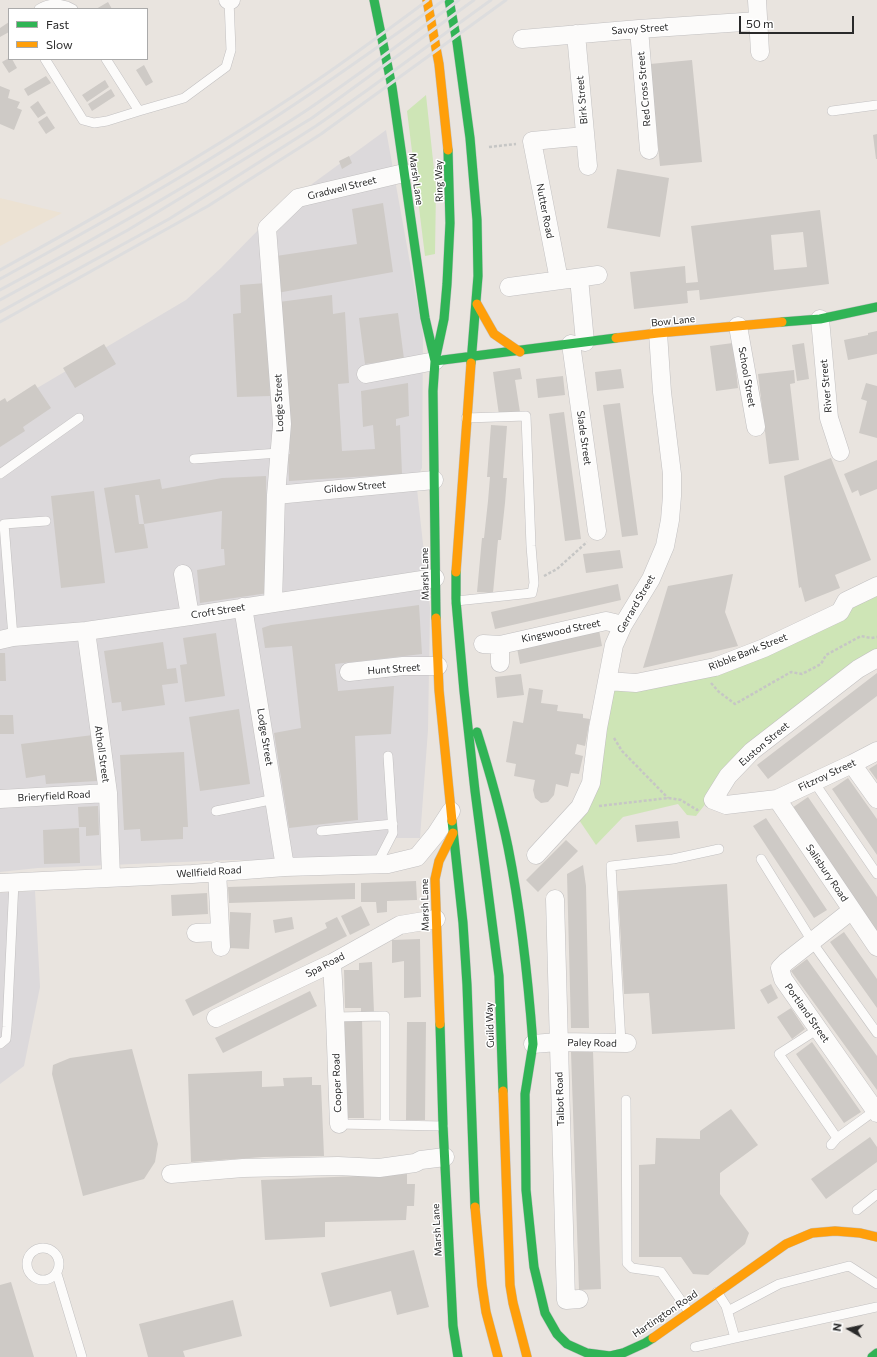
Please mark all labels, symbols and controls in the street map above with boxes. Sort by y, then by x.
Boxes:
legend [8,8,148,60]
scale bar [741,8,856,34]
text: 50 m [746,16,774,30]
text: Fast [46,17,69,31]
street label: Savoy Street [611,21,669,37]
text: Slow [46,37,73,51]
street label: Red Cross Street [635,51,653,127]
street label: Birk Street [574,75,590,125]
street label: Marsh Lane [406,152,426,206]
street label: Ring Way [433,160,445,202]
street label: Gradwell Street [306,174,378,202]
street label: Nutter Road [534,182,556,240]
street label: Bow Lane [650,313,696,329]
street label: School Street [736,346,758,408]
street label: River Street [818,359,834,413]
street label: Lodge Street [272,374,286,432]
street label: Slade Street [574,410,594,466]
street label: Gildow Street [323,478,387,496]
street label: Marsh Lane [419,548,431,600]
street label: Gerrard Street [614,573,658,635]
street label: Croft Street [190,601,246,621]
street label: Kingswood Street [520,617,602,645]
street label: Ribble Bank Street [707,631,789,673]
street label: Hunt Street [367,661,421,677]
street label: Lodge Street [255,707,275,767]
street label: Euston Street [736,719,792,769]
street label: Atholl Street [92,725,112,783]
street label: Fitzroy Street [796,756,858,794]
street label: Brieryfield Road [17,788,91,804]
street label: Salisbury Road [803,842,851,904]
street label: Wellfield Road [176,864,242,880]
street label: Marsh Lane [419,879,431,931]
street label: Spa Road [303,950,347,980]
street label: Portland Street [782,981,832,1045]
street label: Guild Way [483,1002,497,1048]
street label: Paley Road [567,1037,617,1049]
street label: Cooper Road [330,1053,344,1113]
street label: Talbot Road [553,1072,567,1126]
street label: Marsh Lane [430,1203,444,1257]
street label: Hartington Road [630,1288,700,1340]
north arrow [829,1309,869,1349]
text: N [830,1322,844,1332]

